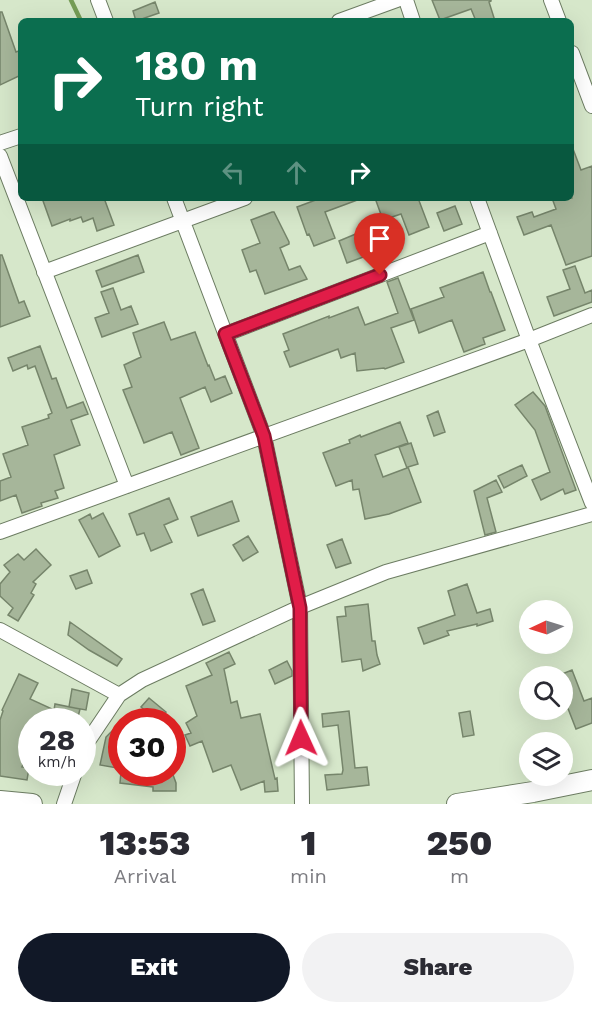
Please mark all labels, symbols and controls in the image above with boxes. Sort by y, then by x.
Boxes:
text: 180 m [135,41,258,90]
icon: right [36,42,114,120]
text: Turn right [135,91,264,123]
icon: left [217,156,250,189]
icon: ahead [280,156,313,189]
icon: right [343,156,376,189]
pin [354,213,405,275]
icon: arrive [363,222,396,255]
north arrow [519,600,573,654]
map controls [519,600,573,786]
button: search [519,666,573,720]
position arrow [269,706,333,770]
speed limit sign: 30 [108,708,186,786]
text: 28 [39,722,75,757]
button: layers [519,732,573,786]
text: km/h [38,753,76,771]
text: 13:53 [100,822,191,864]
text: 1 [300,822,316,864]
text: 250 [426,822,492,864]
text: Arrival [114,864,176,888]
text: min [290,864,327,888]
text: m [450,864,469,888]
button: Exit [18,933,290,1002]
button: Share [302,933,574,1002]

